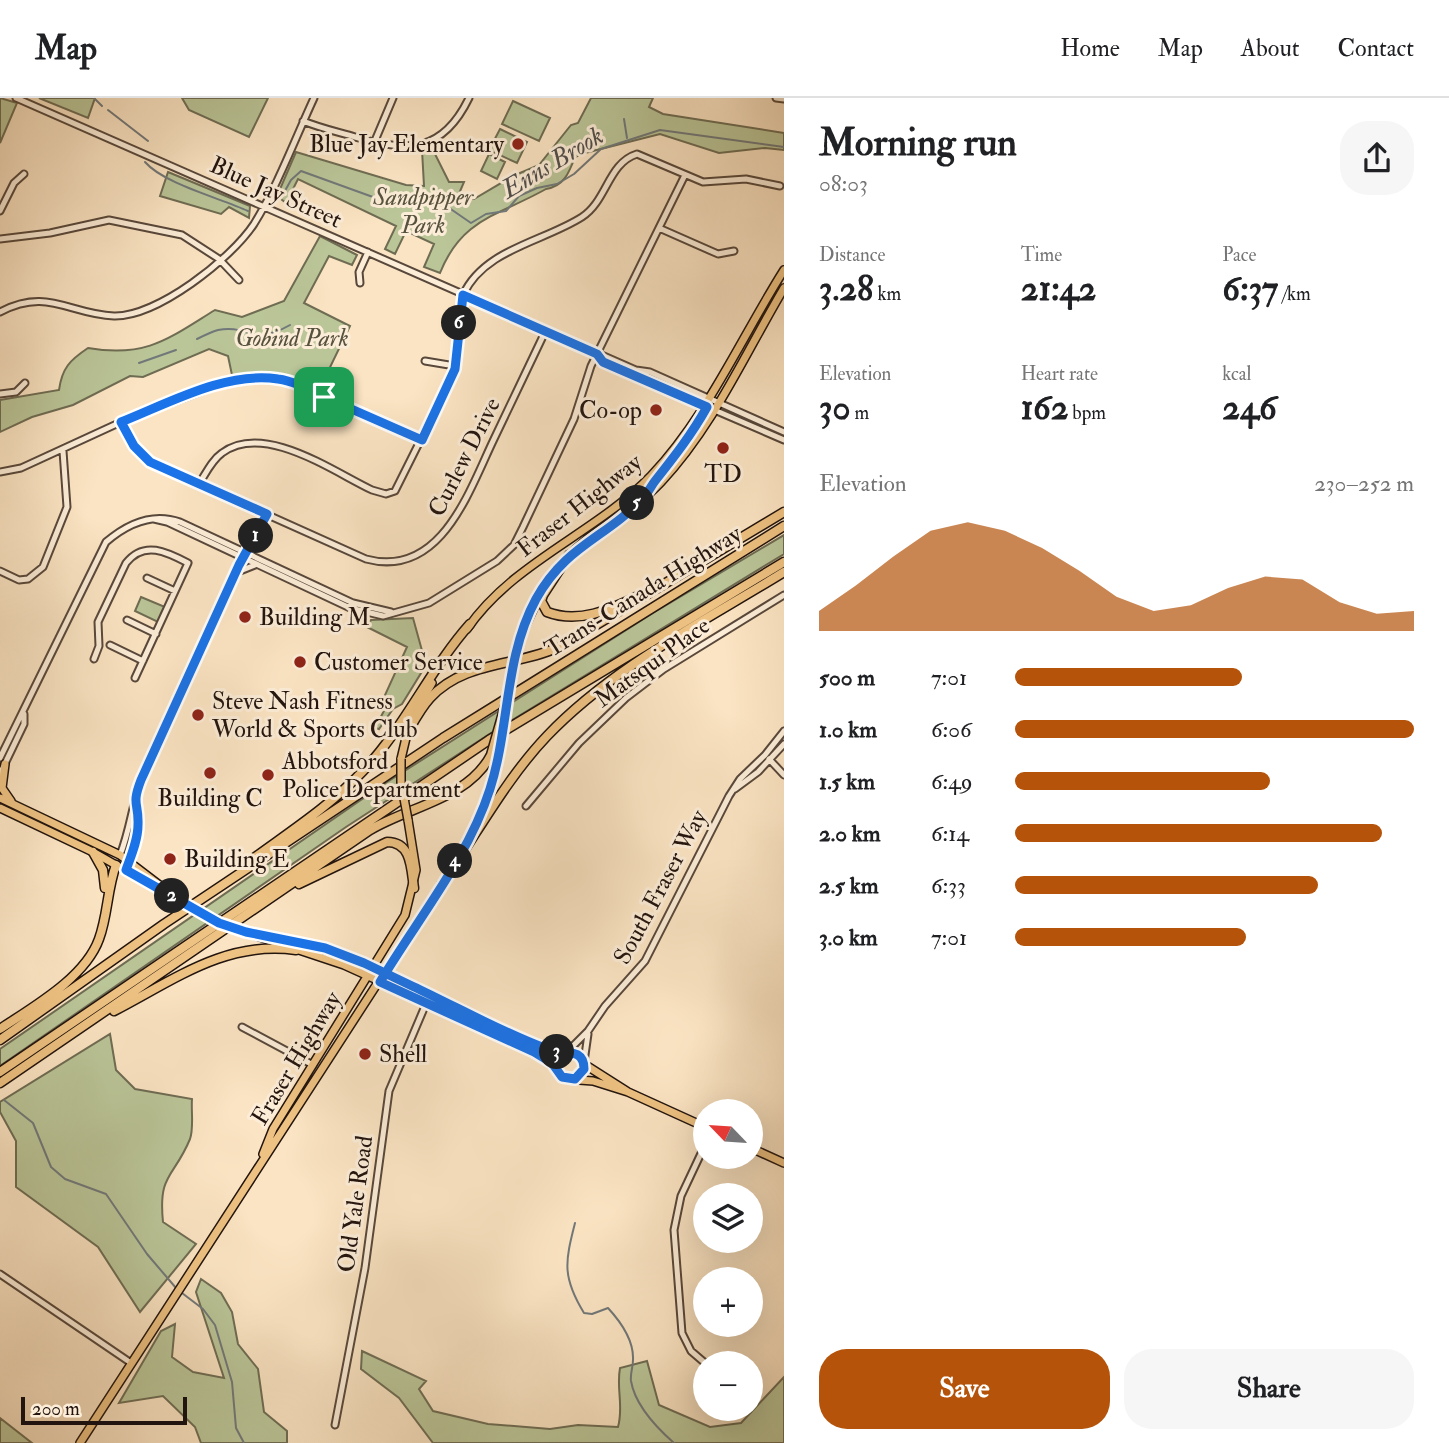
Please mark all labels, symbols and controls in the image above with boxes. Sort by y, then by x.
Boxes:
text: Map [35,28,97,69]
text: Home [1060,33,1120,64]
text: Map [1158,33,1203,64]
text: About [1241,33,1300,64]
text: Contact [1338,33,1414,64]
text: Morning run [819,119,1017,167]
water label: Enns Brook [494,120,609,207]
button: share [1340,121,1414,195]
place label: Blue Jay Elementary [309,129,504,160]
marker: Blue Jay Elementary [510,136,526,152]
street label: Blue Jay Street [205,150,347,235]
text: 08:03 [819,169,868,198]
park label: Sandpipper Park [372,182,474,241]
text: Distance [819,243,885,267]
text: Time [1021,243,1062,267]
text: Pace [1222,243,1256,267]
text: 3.28 [819,267,873,311]
text: 21:42 [1021,267,1096,311]
text: 6:37 [1222,267,1278,311]
text: km [873,282,901,306]
text: /km [1278,282,1311,306]
pin: 6 [442,306,476,341]
text: 6 [454,310,463,334]
park label: Gobind Park [235,323,349,354]
text: Elevation [819,362,891,386]
text: Heart rate [1021,362,1098,386]
text: kcal [1222,362,1251,386]
pin [294,367,354,427]
icon: arrive [305,378,343,416]
text: 30 [819,386,850,430]
text: 162 [1021,386,1068,430]
text: 246 [1222,386,1277,430]
street label: Curlew Drive [421,392,508,522]
place label: Co-op [579,395,642,426]
text: m [850,401,869,425]
text: bpm [1068,401,1106,425]
marker: Co-op [648,402,664,418]
marker: TD [715,440,731,456]
street label: Fraser Highway [510,447,649,564]
place label: TD [704,459,742,490]
text: Elevation [819,469,907,498]
text: 230–252 m [1314,469,1414,498]
pin: 5 [620,486,654,520]
text: 5 [632,490,641,514]
pin: 1 [238,518,274,554]
street label: Trans-Canada Highway [539,518,748,664]
text: 1 [252,523,259,547]
place label: Building M [259,602,370,633]
marker: Building M [237,609,253,625]
street label: Matsqui Place [589,610,716,715]
place label: Customer Service [314,647,483,678]
marker: Customer Service [292,654,308,670]
text: 500 m [819,663,875,692]
text: 7:01 [931,663,967,692]
place label: Steve Nash Fitness World & Sports Club [211,686,418,745]
marker: Steve Nash Fitness World & Sports Club [190,707,206,723]
text: 1.0 km [819,715,877,744]
text: 6:06 [931,715,972,744]
place label: Abbotsford Police Department [281,746,461,805]
marker: Building C [202,765,218,781]
marker: Abbotsford Police Department [260,767,276,783]
text: 1.5 km [819,767,875,796]
text: 6:49 [931,767,972,796]
place label: Building C [157,783,263,814]
street label: South Fraser Way [607,804,714,970]
text: 2.0 km [819,819,881,848]
text: 6:14 [931,819,969,848]
place label: Building E [184,844,289,875]
pin: 4 [438,844,472,878]
text: 4 [449,848,460,872]
marker: Building E [162,851,178,867]
text: 2.5 km [819,871,879,900]
text: 6:33 [931,871,966,900]
pin: 2 [154,878,190,914]
text: 2 [167,883,176,907]
text: 3.0 km [819,923,878,952]
text: 7:01 [931,923,967,952]
street label: Fraser Highway [244,985,349,1131]
pin: 3 [540,1034,574,1070]
place label: Shell [379,1039,427,1070]
text: 3 [553,1039,560,1063]
marker: Shell [357,1046,373,1062]
north arrow [693,1099,763,1169]
map controls [693,1099,763,1421]
street label: Old Yale Road [331,1133,380,1274]
button: layers [693,1183,763,1253]
button: + [693,1267,763,1337]
button: Save [819,1349,1110,1429]
button: Share [1124,1349,1414,1429]
button: − [693,1351,763,1421]
scale bar [21,1394,187,1426]
text: 200 m [32,1397,80,1421]

